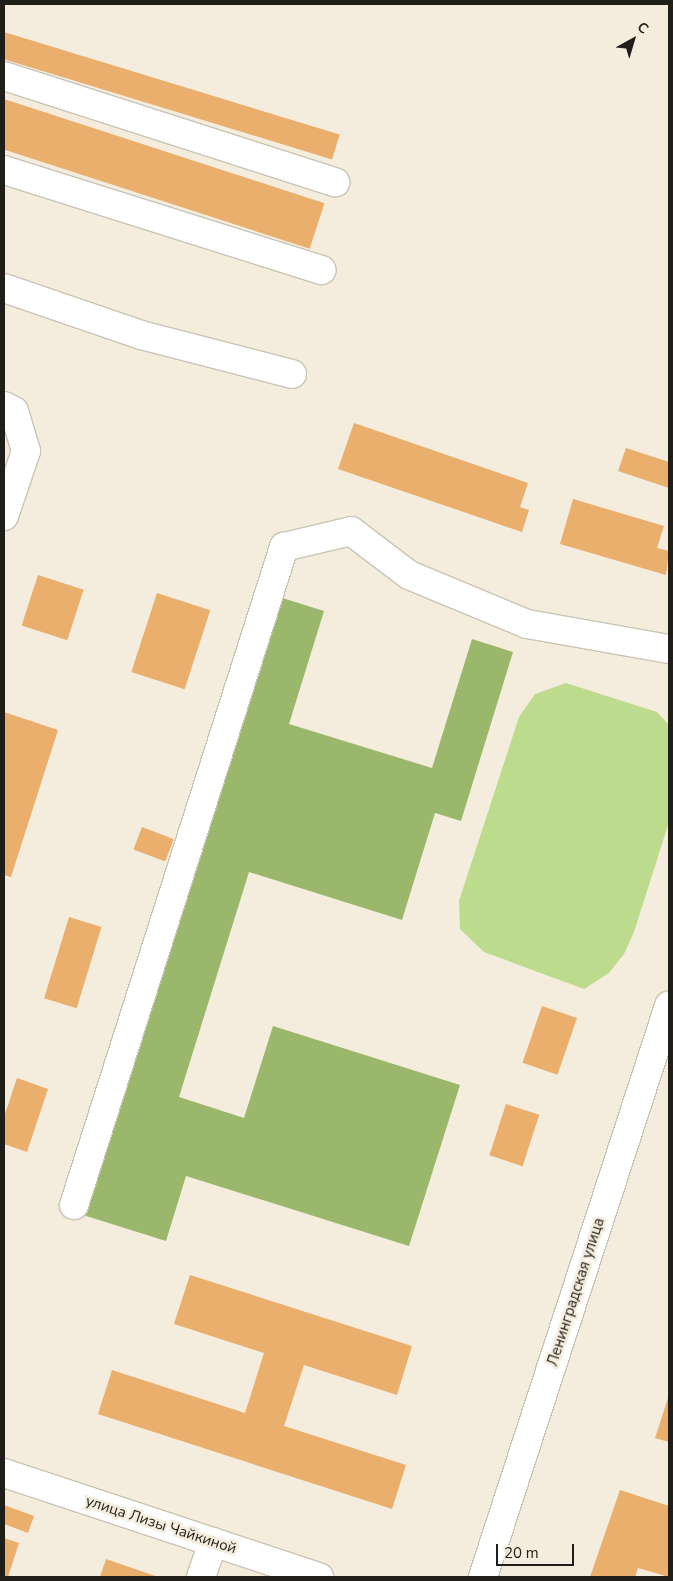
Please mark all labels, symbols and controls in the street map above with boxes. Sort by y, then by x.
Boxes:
north arrow [608,15,658,65]
text: С [633,18,652,38]
street label: Ленинградская улица [544,1216,608,1368]
street label: улица Лизы Чайкиной [83,1492,239,1558]
scale bar [498,1534,576,1566]
text: 20 m [504,1543,539,1563]

